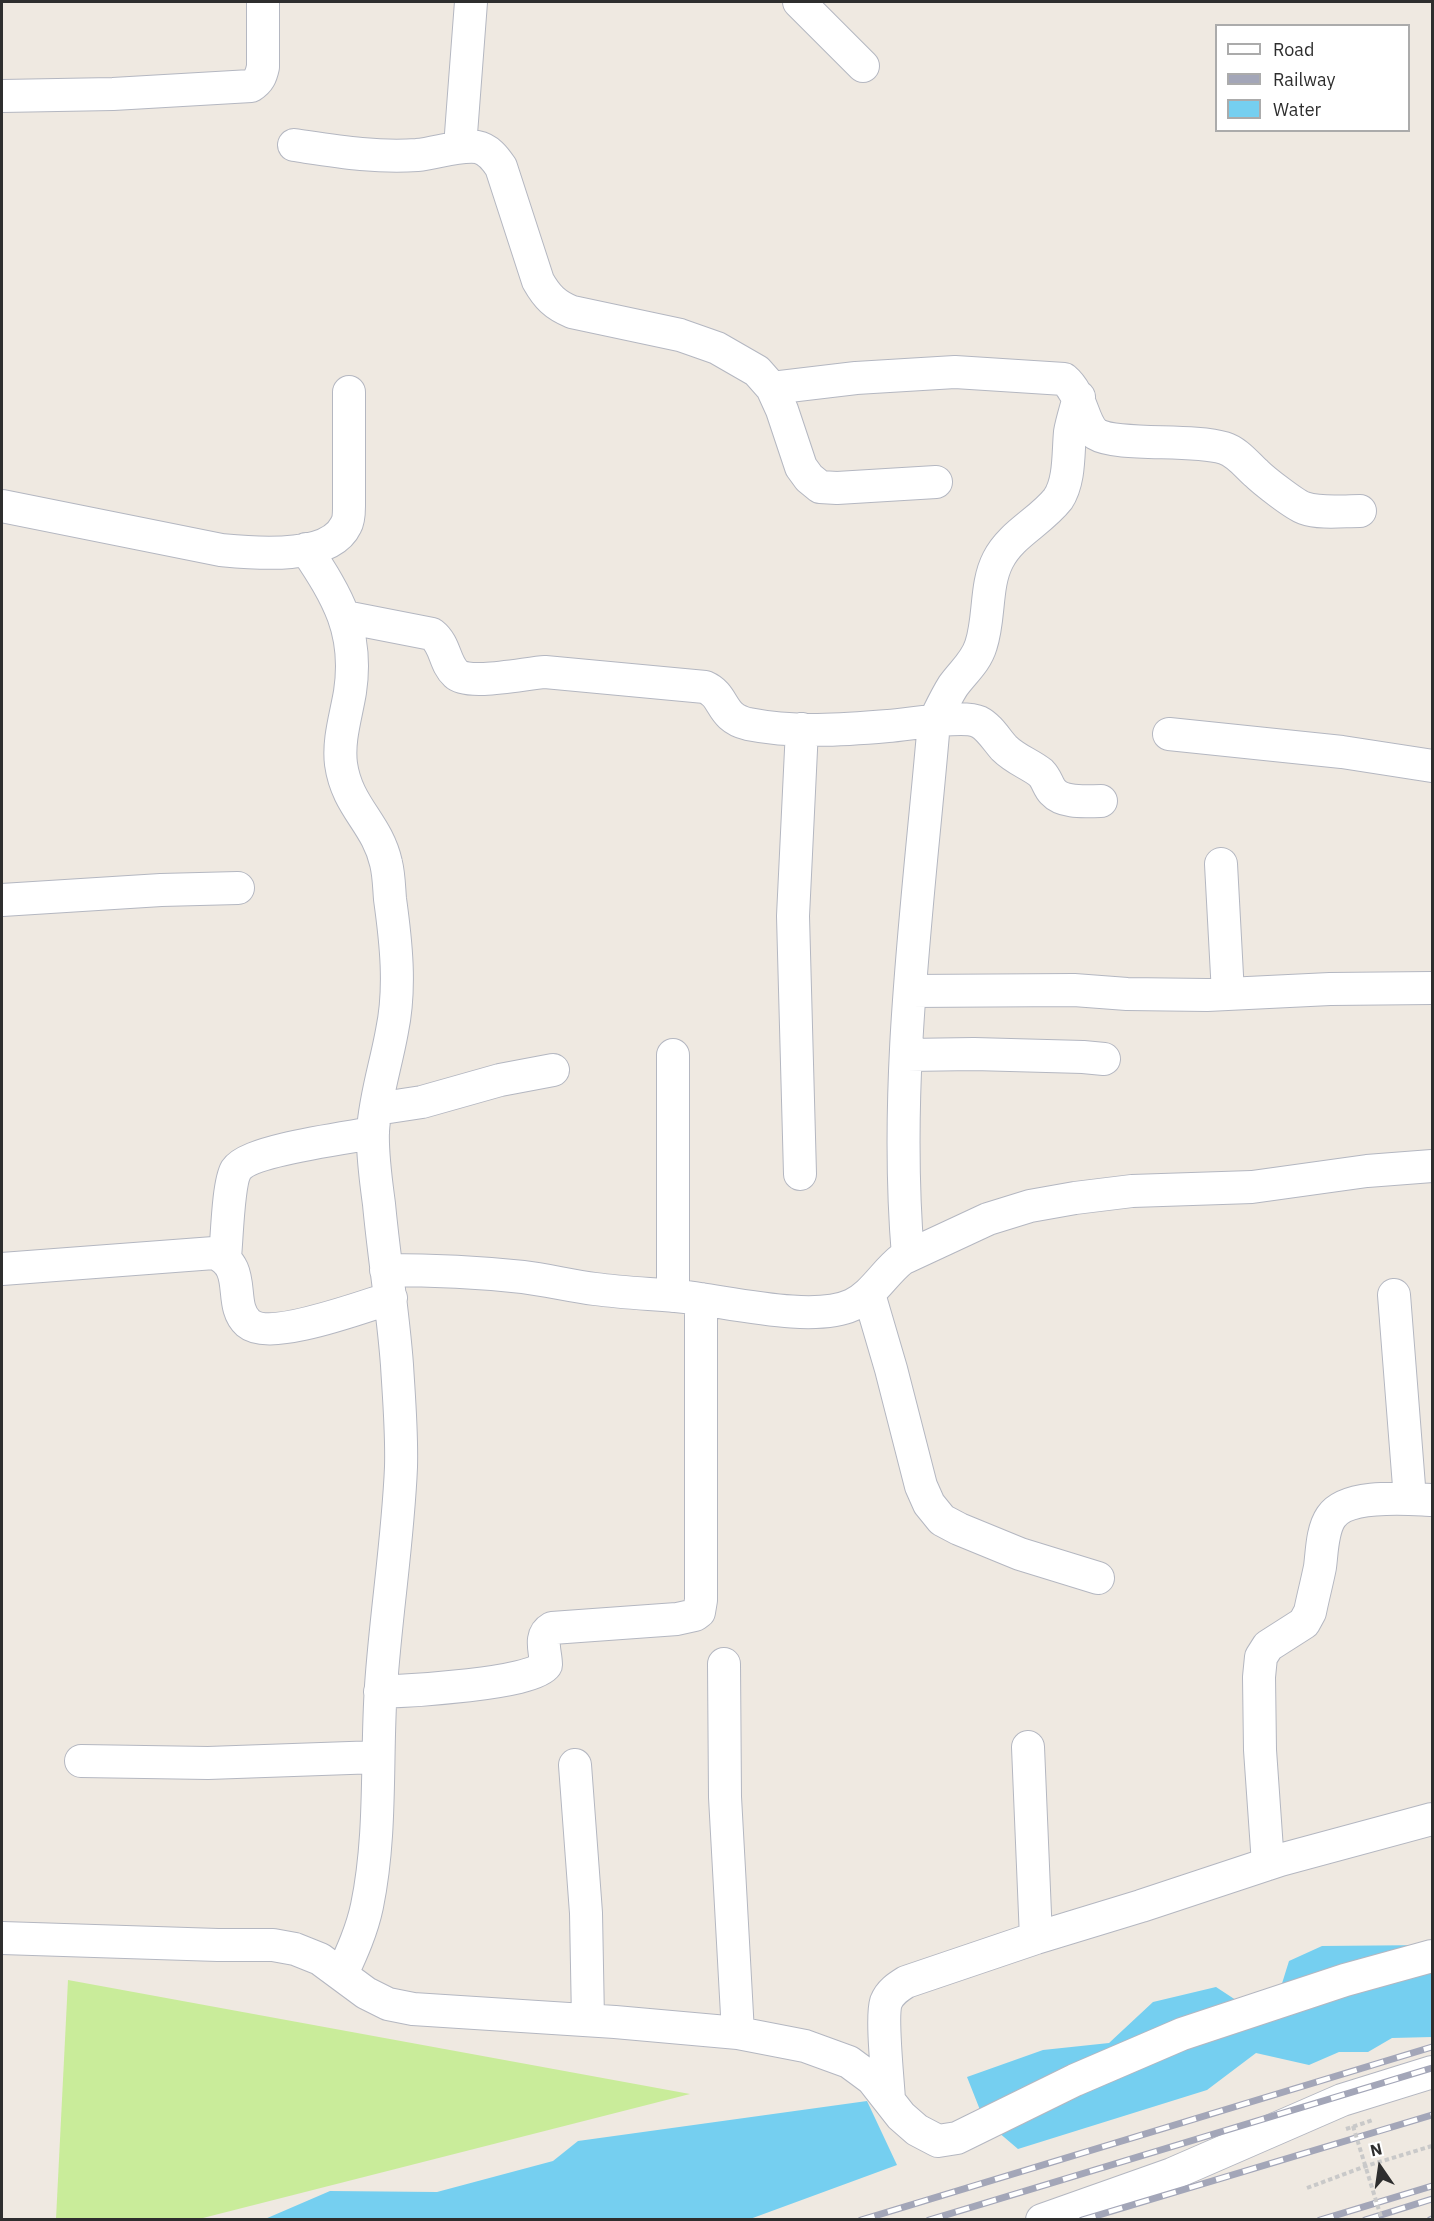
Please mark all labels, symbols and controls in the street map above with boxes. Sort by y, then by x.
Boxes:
legend [1215,24,1410,132]
text: Road [1273,38,1314,61]
text: Railway [1273,68,1335,91]
text: Water [1273,98,1321,121]
north arrow [1350,2137,1410,2197]
text: N [1368,2138,1384,2161]

